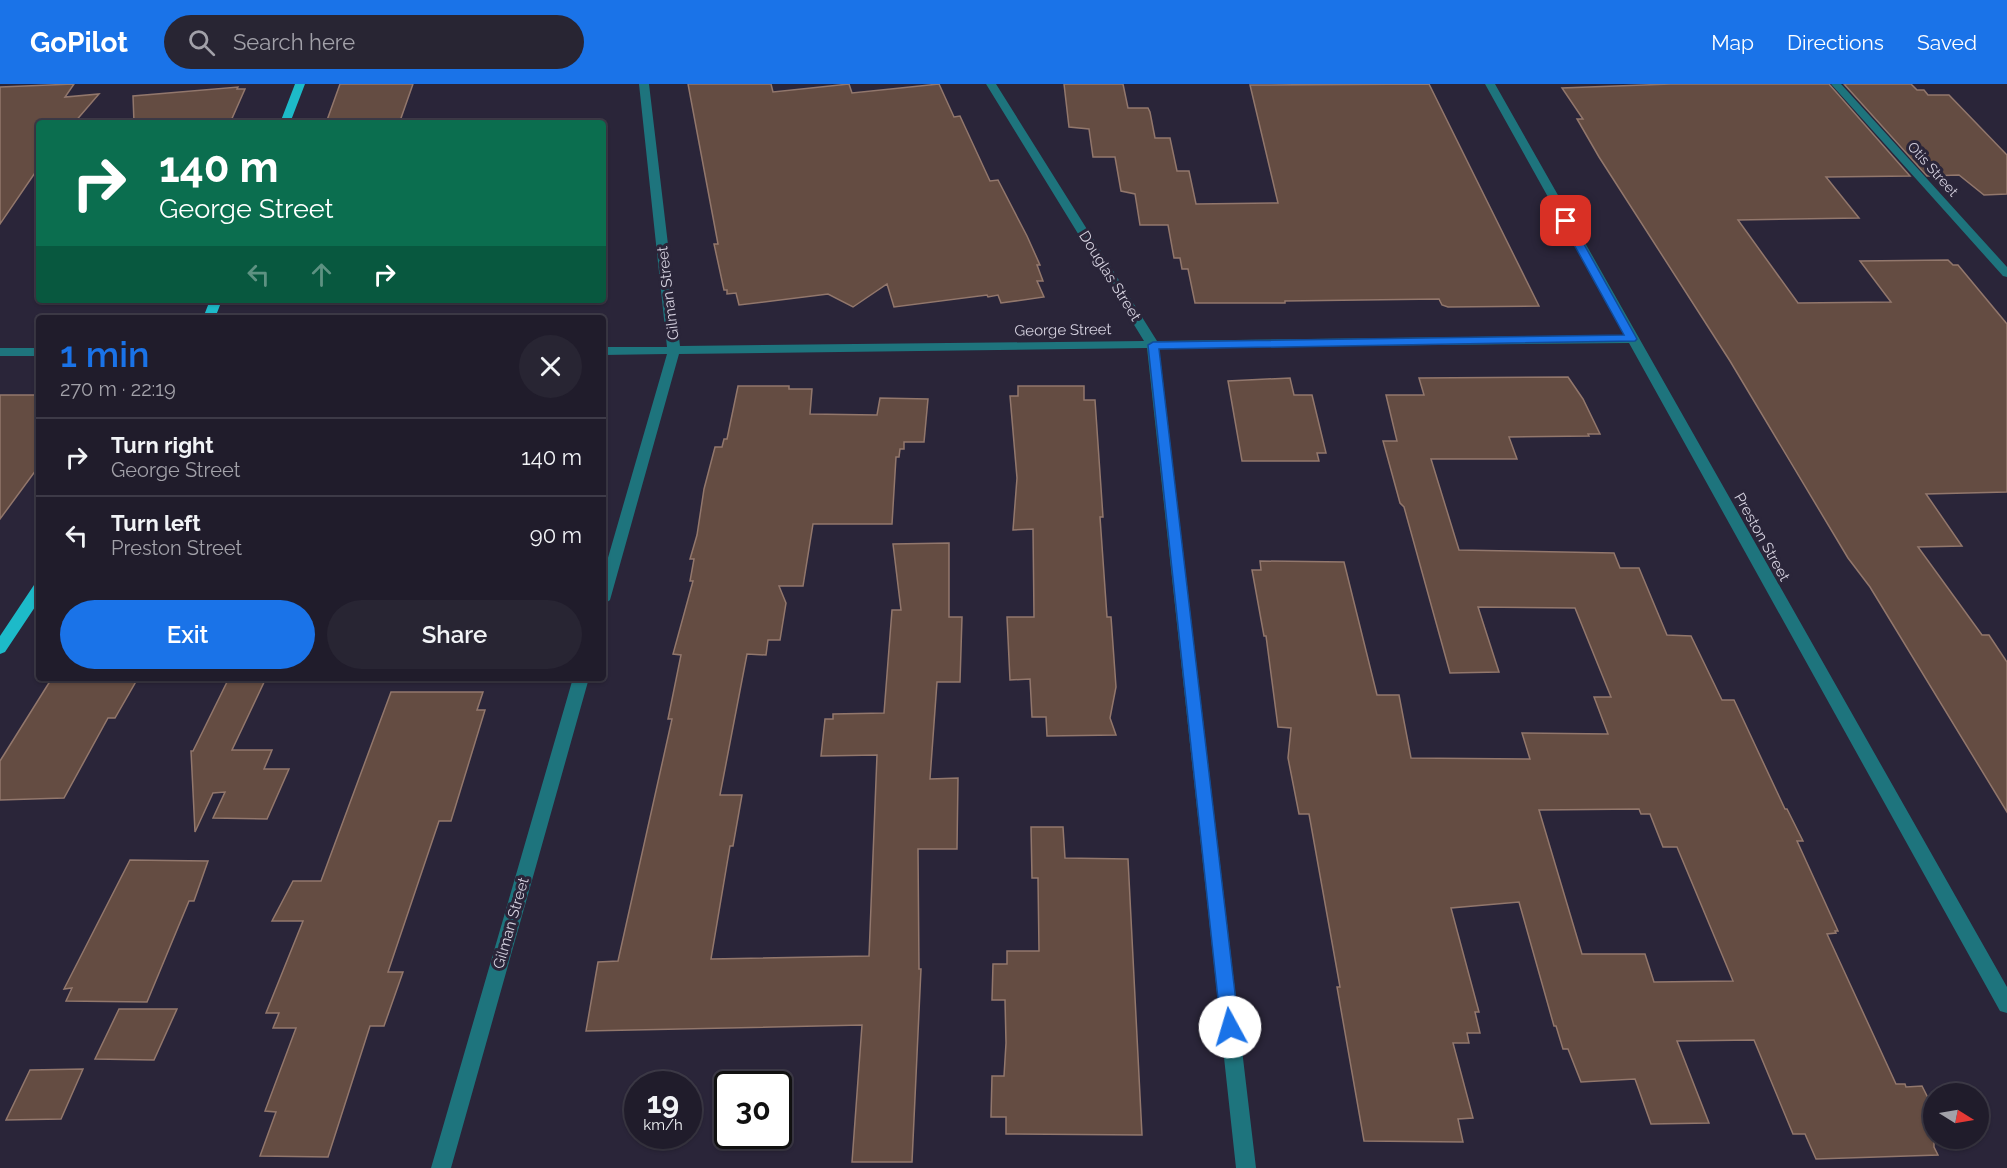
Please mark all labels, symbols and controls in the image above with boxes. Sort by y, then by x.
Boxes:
search box [164,15,584,69]
text: GoPilot [30,26,128,59]
icon: search [185,26,218,59]
text: Search here [233,29,355,55]
text: Map [1711,30,1754,55]
text: Directions [1787,30,1884,55]
text: Saved [1917,30,1977,55]
street label: Otis Street [1905,139,1962,200]
text: 140 m [159,143,279,192]
icon: right [60,144,138,222]
text: George Street [159,193,334,224]
pin [1540,195,1591,246]
icon: arrive [1549,204,1582,237]
street label: Douglas Street [1075,228,1145,324]
street label: Gilman Street [653,245,683,341]
icon: left [242,258,275,291]
icon: ahead [305,258,338,291]
icon: right [368,258,401,291]
street label: George Street [1014,320,1112,340]
text: 1 min [60,333,149,375]
button: close [519,335,582,398]
text: 270 m · 22:19 [60,377,176,401]
text: Turn right [111,432,214,458]
icon: right [60,441,93,474]
text: 140 m [521,444,582,470]
text: George Street [111,458,240,482]
street label: Preston Street [1730,490,1794,584]
text: Turn left [111,510,201,536]
icon: left [60,519,93,552]
text: 90 m [530,522,582,548]
text: Preston Street [111,536,242,560]
button: Exit [60,600,315,669]
button: Share [327,600,582,669]
street label: Gilman Street [489,875,533,971]
position arrow [1198,995,1262,1059]
speed limit sign: 30 [714,1071,792,1149]
north arrow [1923,1083,1989,1149]
map controls [1923,1083,1989,1149]
text: 19 [647,1085,679,1120]
text: km/h [643,1116,683,1134]

